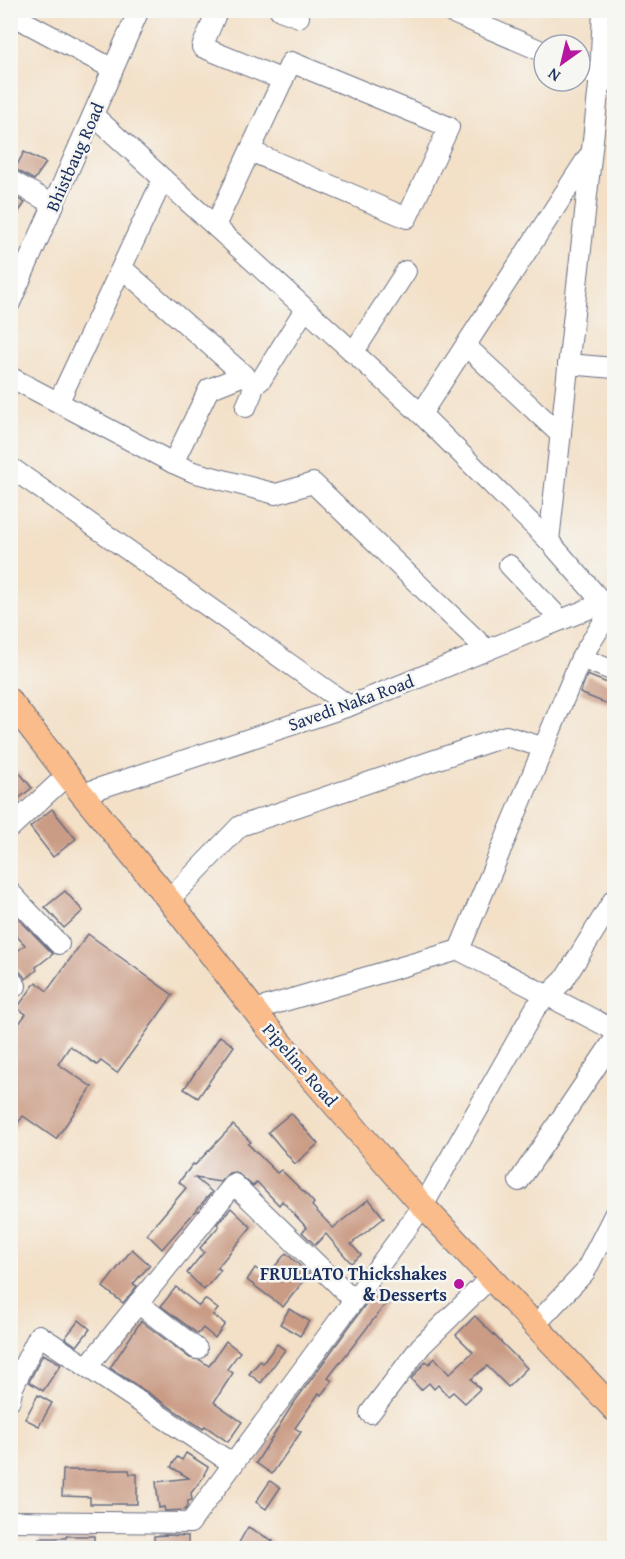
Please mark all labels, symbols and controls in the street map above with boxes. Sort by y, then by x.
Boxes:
north arrow [532,33,592,93]
text: N [542,62,565,88]
street label: Bhistbaug Road [38,98,111,216]
street label: Savedi Naka Road [284,667,418,738]
street label: Pipeline Road [256,1017,345,1113]
place label: FRULLATO Thickshakes & Desserts [260,1260,447,1308]
marker: FRULLATO Thickshakes & Desserts [452,1277,466,1291]

